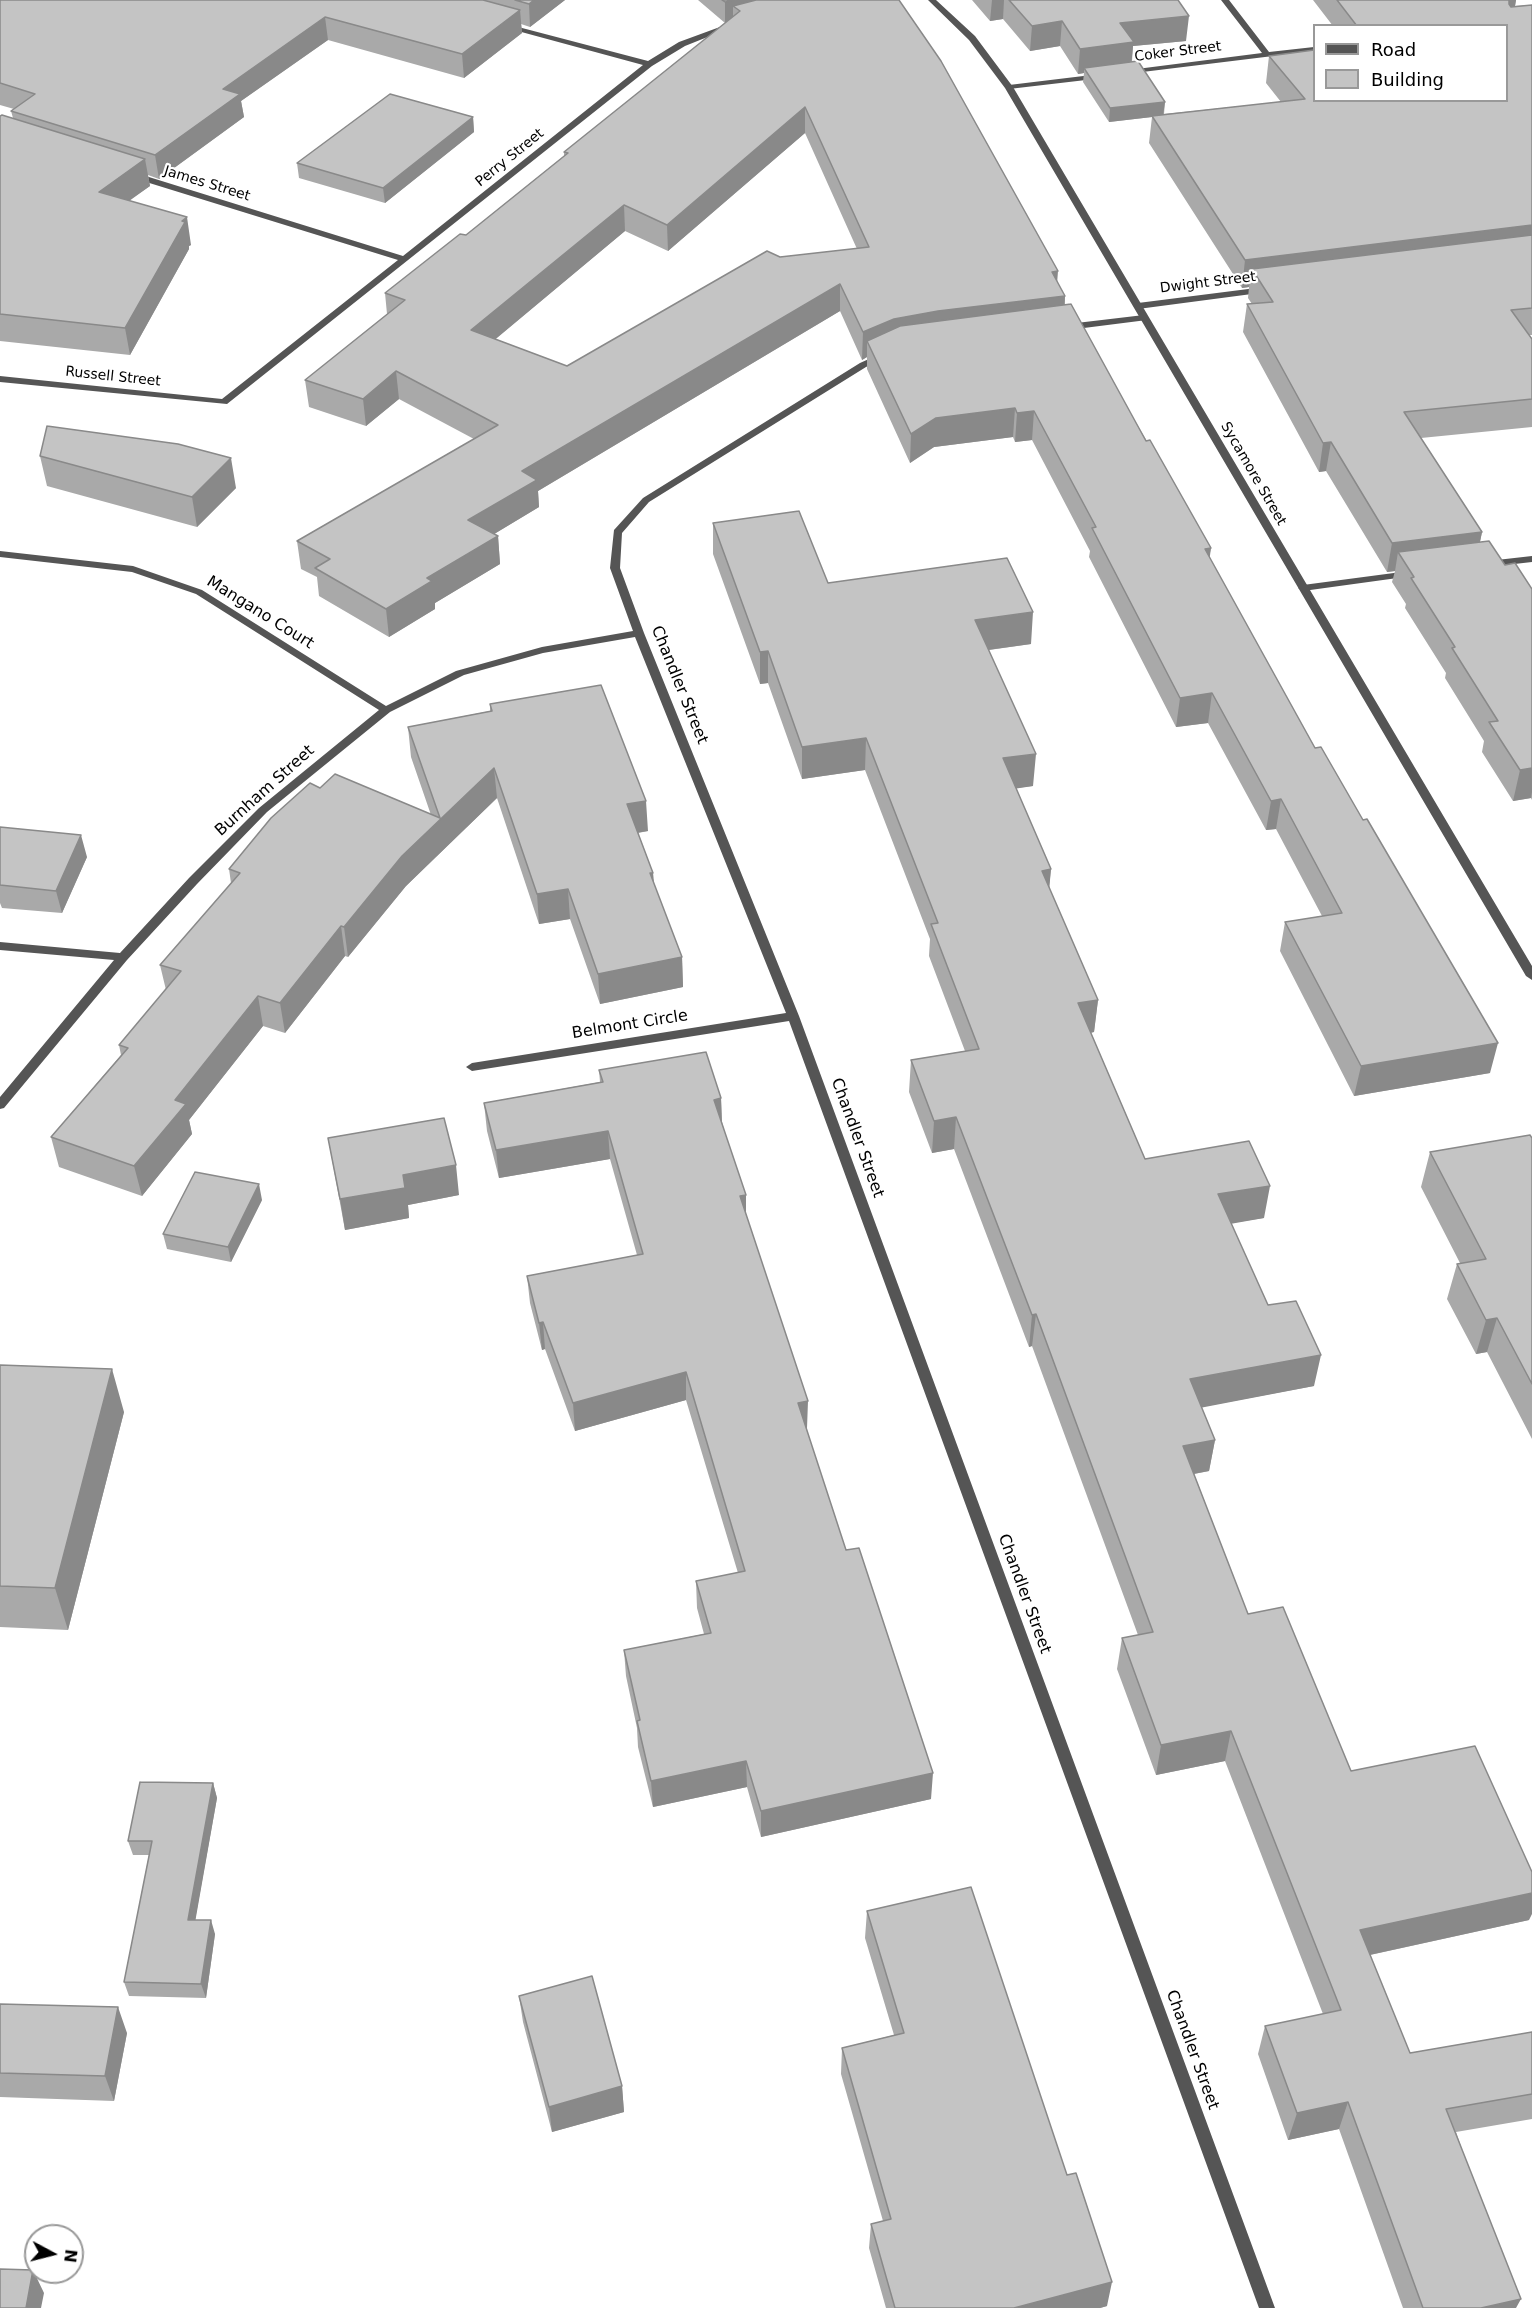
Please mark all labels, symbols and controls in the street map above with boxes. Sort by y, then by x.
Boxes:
legend [1313,24,1508,102]
street label: Coker Street [1134,38,1222,66]
text: Road [1371,39,1416,60]
text: Building [1371,69,1444,90]
street label: Perry Street [472,125,548,191]
street label: James Street [162,163,252,205]
street label: Dwight Street [1159,269,1257,297]
street label: Russell Street [64,364,162,390]
street label: Sycamore Street [1217,419,1289,529]
street label: Mangano Court [203,572,317,654]
street label: Chandler Street [647,623,711,747]
street label: Burnham Street [211,741,319,841]
street label: Belmont Circle [571,1006,689,1044]
street label: Chandler Street [826,1076,888,1200]
street label: Chandler Street [993,1532,1055,1656]
street label: Chandler Street [1161,1988,1223,2112]
north arrow [24,2224,84,2284]
text: N [60,2248,81,2264]

